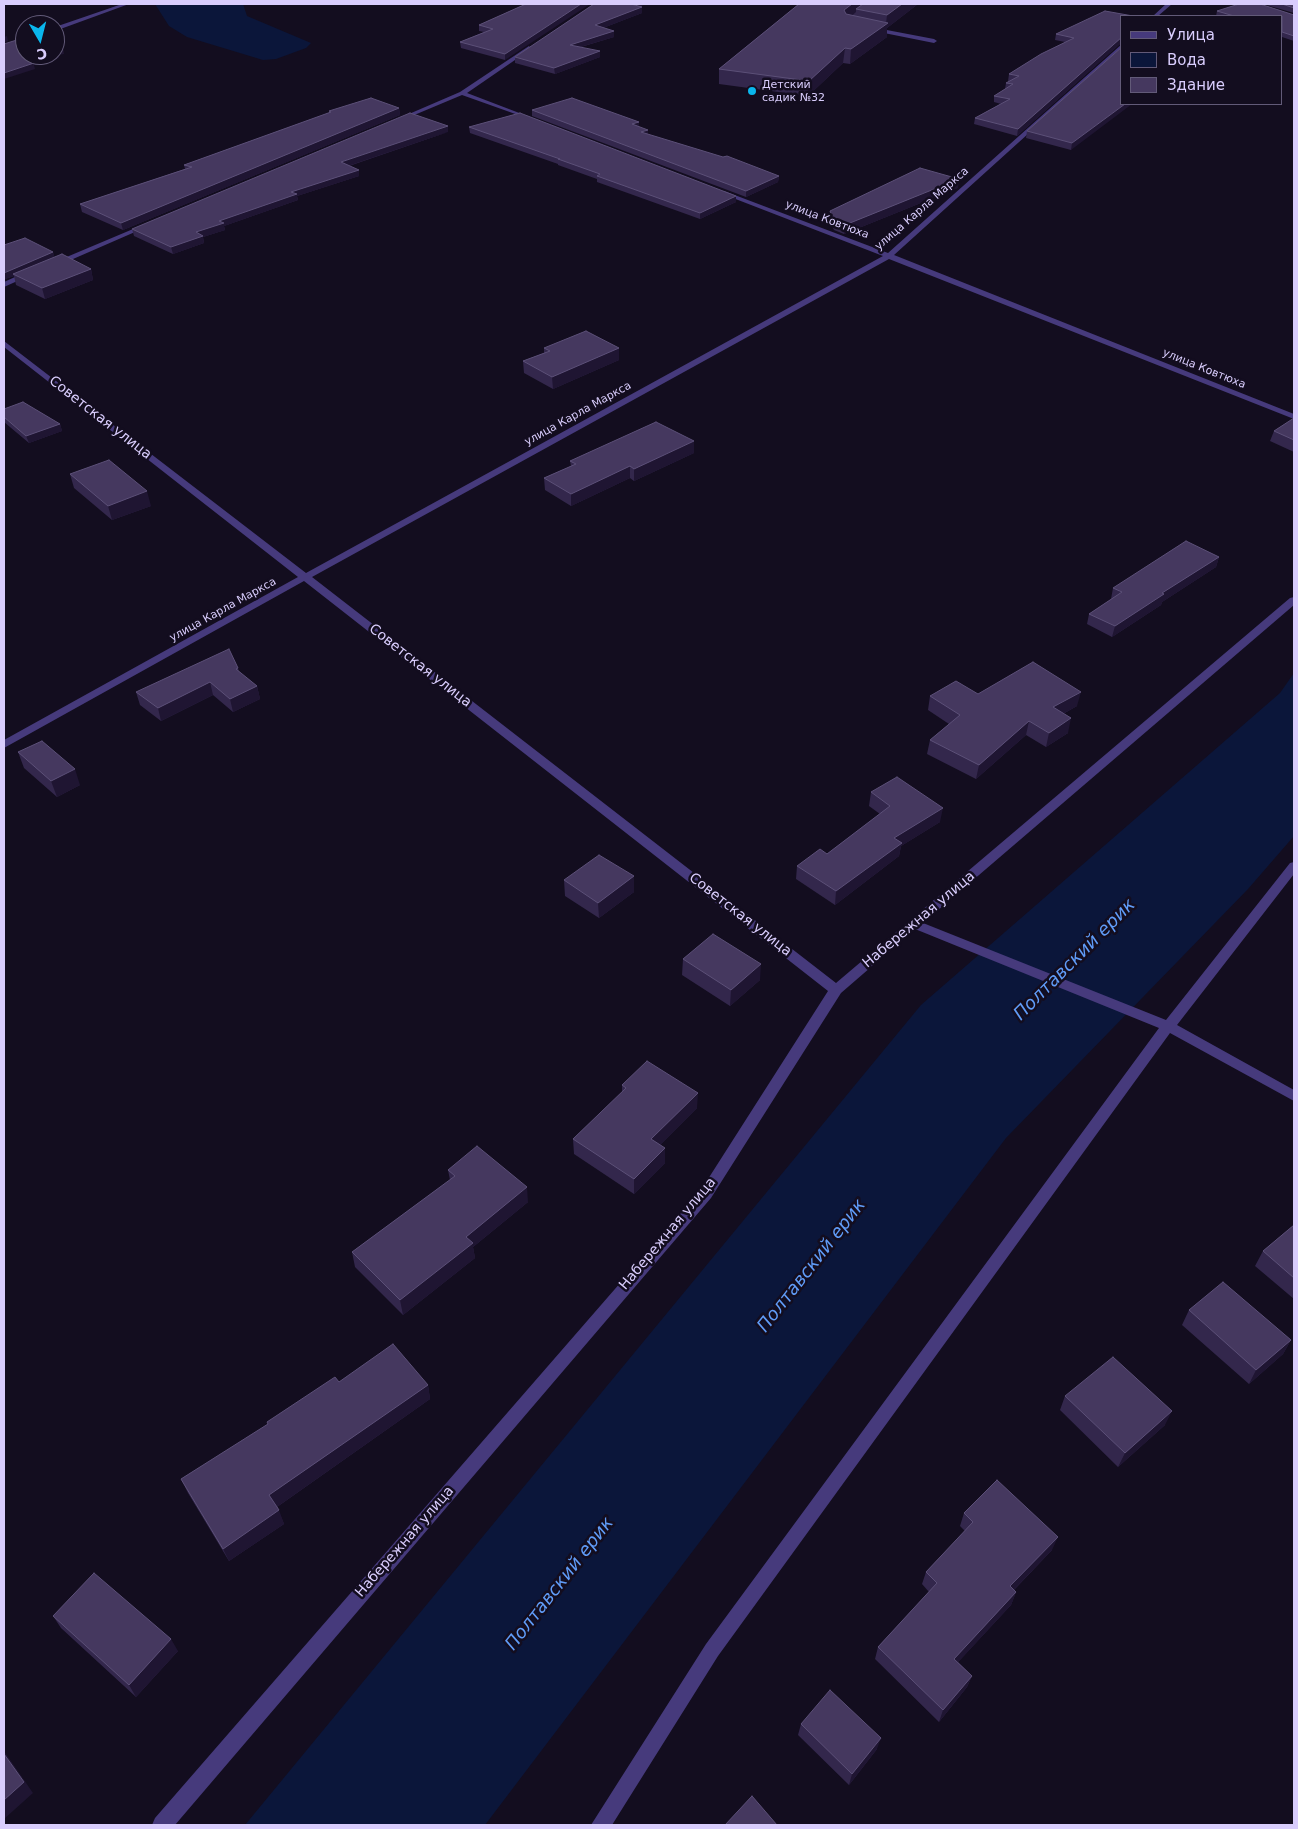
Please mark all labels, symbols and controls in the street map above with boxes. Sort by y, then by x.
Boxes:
north arrow [15,15,65,65]
legend [1120,15,1283,105]
text: Улица [1167,26,1215,44]
text: С [36,45,48,63]
text: Вода [1167,51,1206,69]
text: Здание [1167,76,1225,94]
place label: Детский садик №32 [762,78,825,104]
marker: Детский садик №32 [746,85,758,97]
street label: улица Карла Маркса [872,165,972,253]
street label: улица Ковтюха [783,198,871,242]
street label: улица Ковтюха [1161,346,1247,392]
street label: Советская улица [45,373,155,463]
street label: улица Карла Маркса [522,379,634,449]
street label: улица Карла Маркса [167,575,279,645]
street label: Советская улица [365,621,475,711]
street label: Набережная улица [859,868,979,972]
street label: Советская улица [685,870,795,960]
water label: Полтавский ерик [1010,895,1140,1025]
street label: Набережная улица [616,1174,720,1294]
water label: Полтавский ерик [753,1195,871,1337]
street label: Набережная улица [352,1483,458,1601]
water label: Полтавский ерик [501,1513,619,1655]

